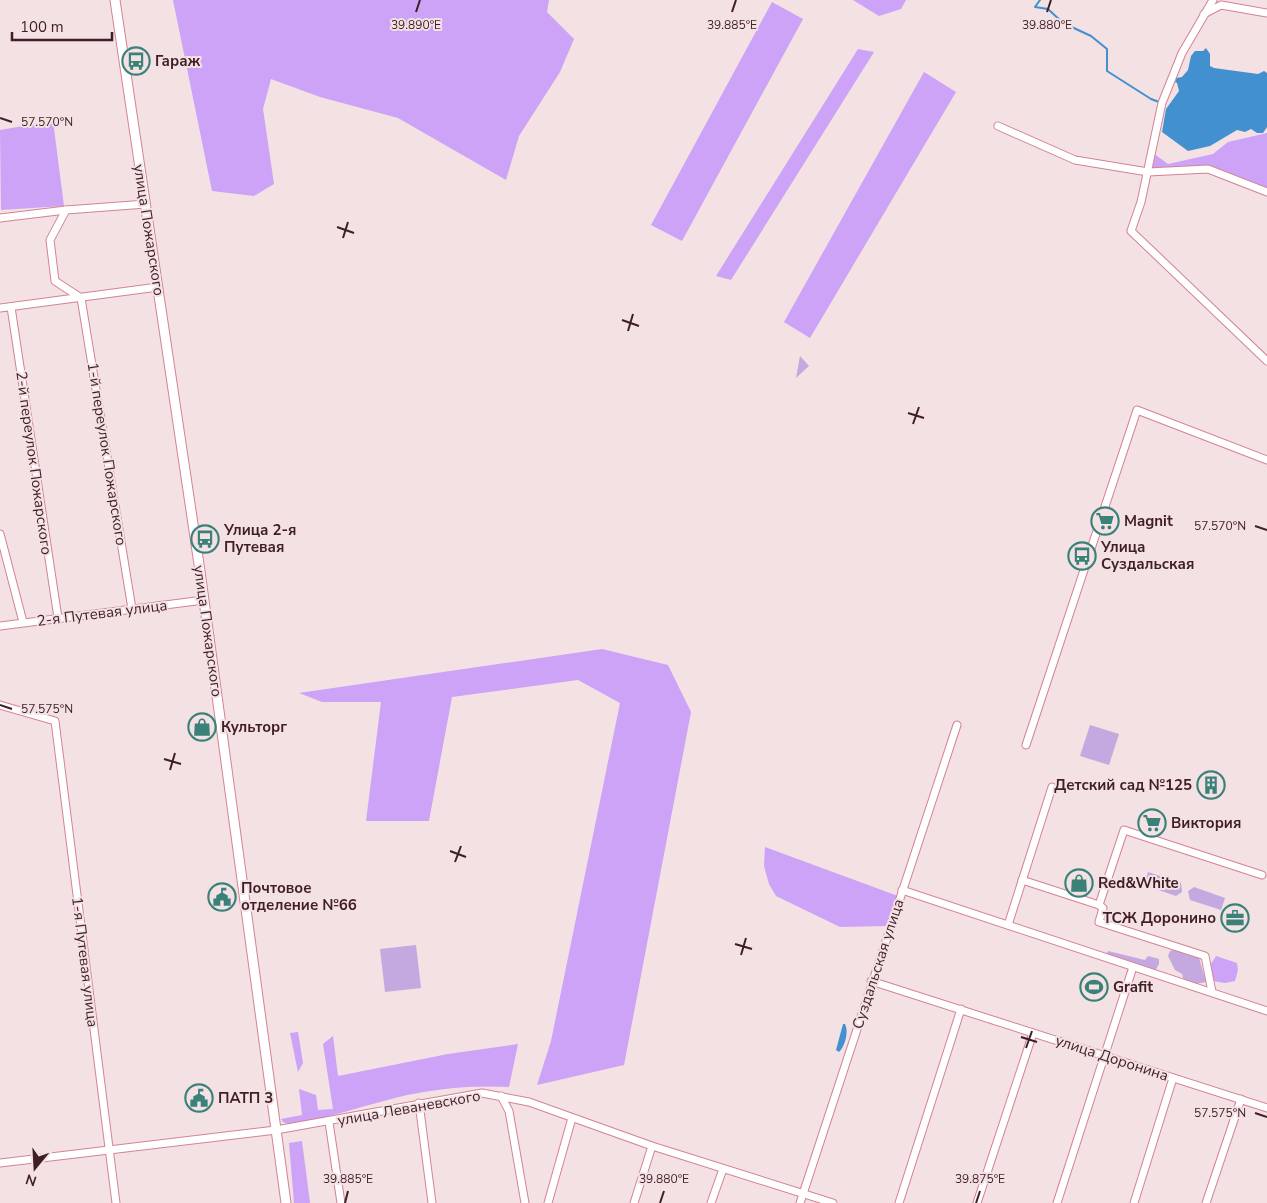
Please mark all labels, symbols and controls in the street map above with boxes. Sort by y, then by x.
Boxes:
scale bar [12,10,112,42]
text: 100 m [20,17,64,37]
text: 39.890°E [391,17,441,33]
text: 39.885°E [707,17,757,33]
text: 39.880°E [1022,17,1072,33]
bus stop icon: Гараж [121,46,151,76]
place label: Гараж [155,51,201,71]
text: 57.570°N [21,114,73,130]
street label: улица Пожарского [129,163,169,297]
street label: 1-й переулок Пожарского [83,361,131,547]
street label: 2-й переулок Пожарского [11,370,57,556]
supermarket icon: Magnit [1090,506,1120,536]
place label: Magnit [1124,511,1173,531]
text: 57.570°N [1194,518,1246,534]
place label: Улица 2-я Путевая [223,520,296,557]
bus stop icon: Улица 2-я Путевая [190,524,220,554]
place label: Улица Суздальская [1100,537,1194,574]
bus stop icon: Улица Суздальская [1067,541,1097,571]
street label: улица Пожарского [189,564,227,698]
street label: 2-я Путевая улица [36,595,168,631]
text: 57.575°N [21,701,73,717]
shop icon: Культорг [187,712,217,742]
place label: Культорг [221,717,287,737]
building icon: Детский сад №125 [1196,770,1226,800]
place label: Детский сад №125 [1054,775,1192,795]
supermarket icon: Виктория [1137,808,1167,838]
place label: Виктория [1171,813,1241,833]
shop icon: Red&White [1064,868,1094,898]
place label: Red&White [1098,873,1179,893]
place label: Почтовое отделение №66 [241,878,357,915]
public building icon: Почтовое отделение №66 [207,882,237,912]
street label: 1-я Путевая улица [67,896,103,1028]
street label: Суздальская улица [848,896,908,1032]
office icon: ТСЖ Доронино [1220,903,1250,933]
place label: ТСЖ Доронино [1103,908,1216,928]
sports icon: Grafit [1079,972,1109,1002]
place label: Grafit [1113,977,1153,997]
street label: улица Доронина [1053,1030,1171,1086]
public building icon: ПАТП 3 [184,1083,214,1113]
street label: улица Леваневского [336,1086,482,1130]
place label: ПАТП 3 [218,1088,273,1108]
text: 57.575°N [1194,1105,1246,1121]
north arrow [10,1143,60,1193]
text: N [23,1169,39,1191]
text: 39.885°E [323,1171,373,1187]
text: 39.880°E [639,1171,689,1187]
text: 39.875°E [955,1171,1005,1187]

